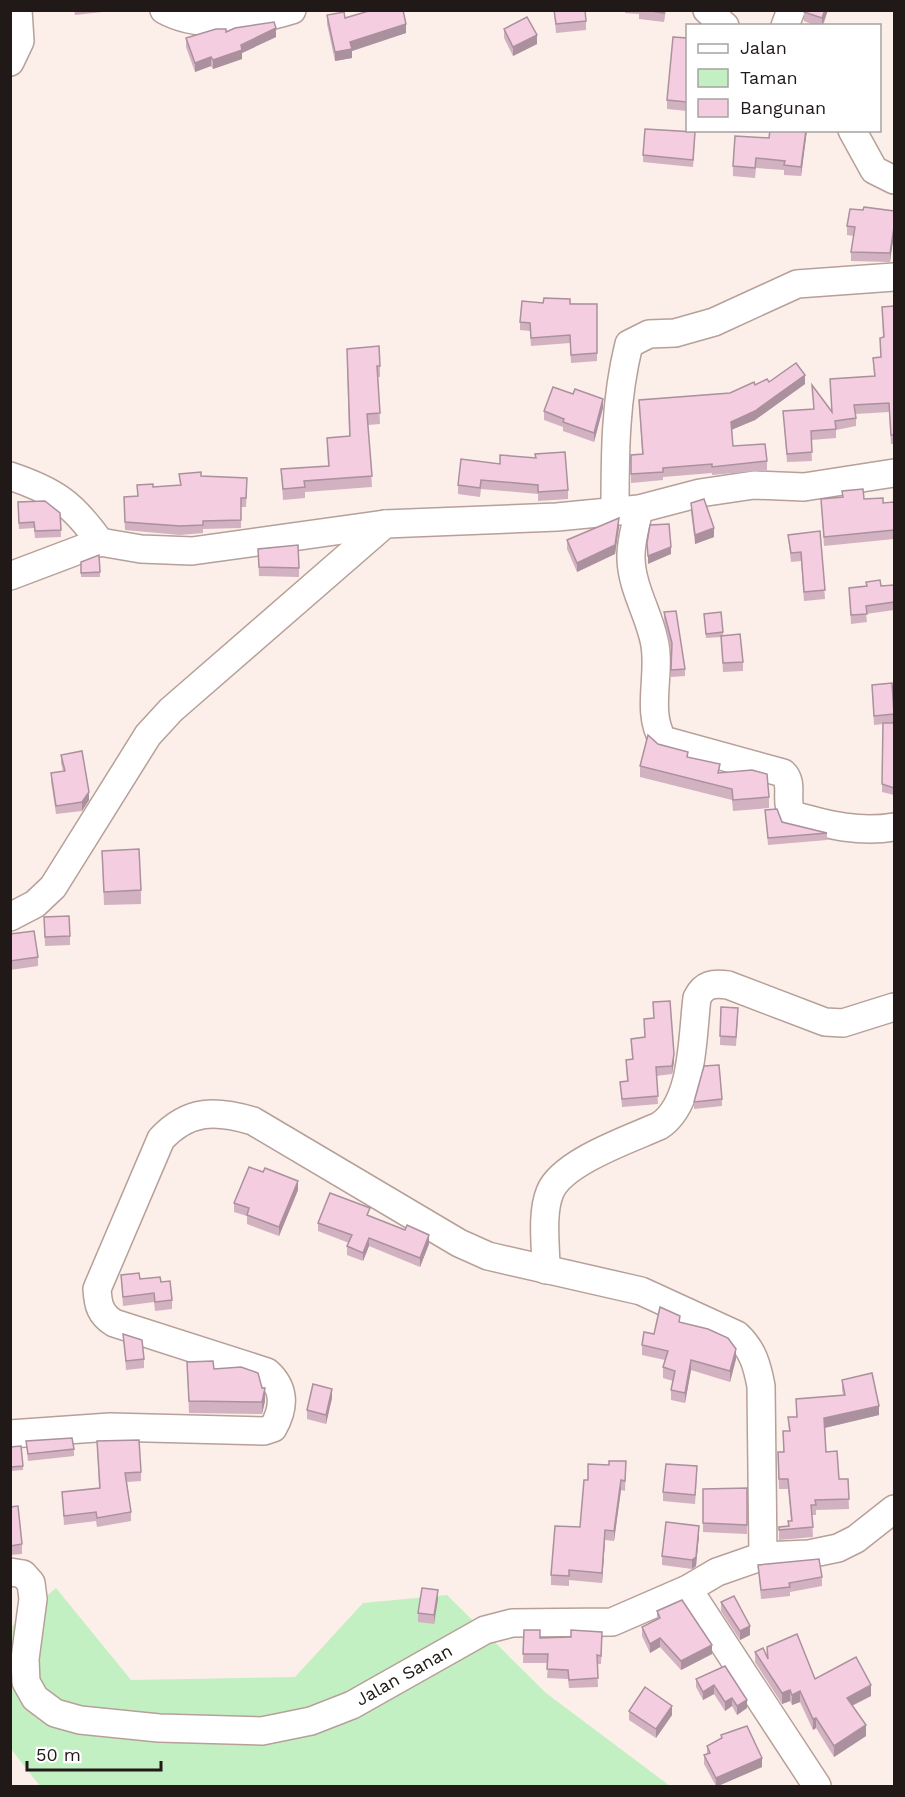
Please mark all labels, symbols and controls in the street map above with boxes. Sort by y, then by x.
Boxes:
legend [686,24,881,132]
text: Jalan [740,37,787,58]
text: Taman [740,67,798,88]
text: Bangunan [740,97,826,118]
street label: Jalan Sanan [352,1639,456,1710]
scale bar [27,1734,160,1772]
text: 50 m [36,1744,81,1765]

